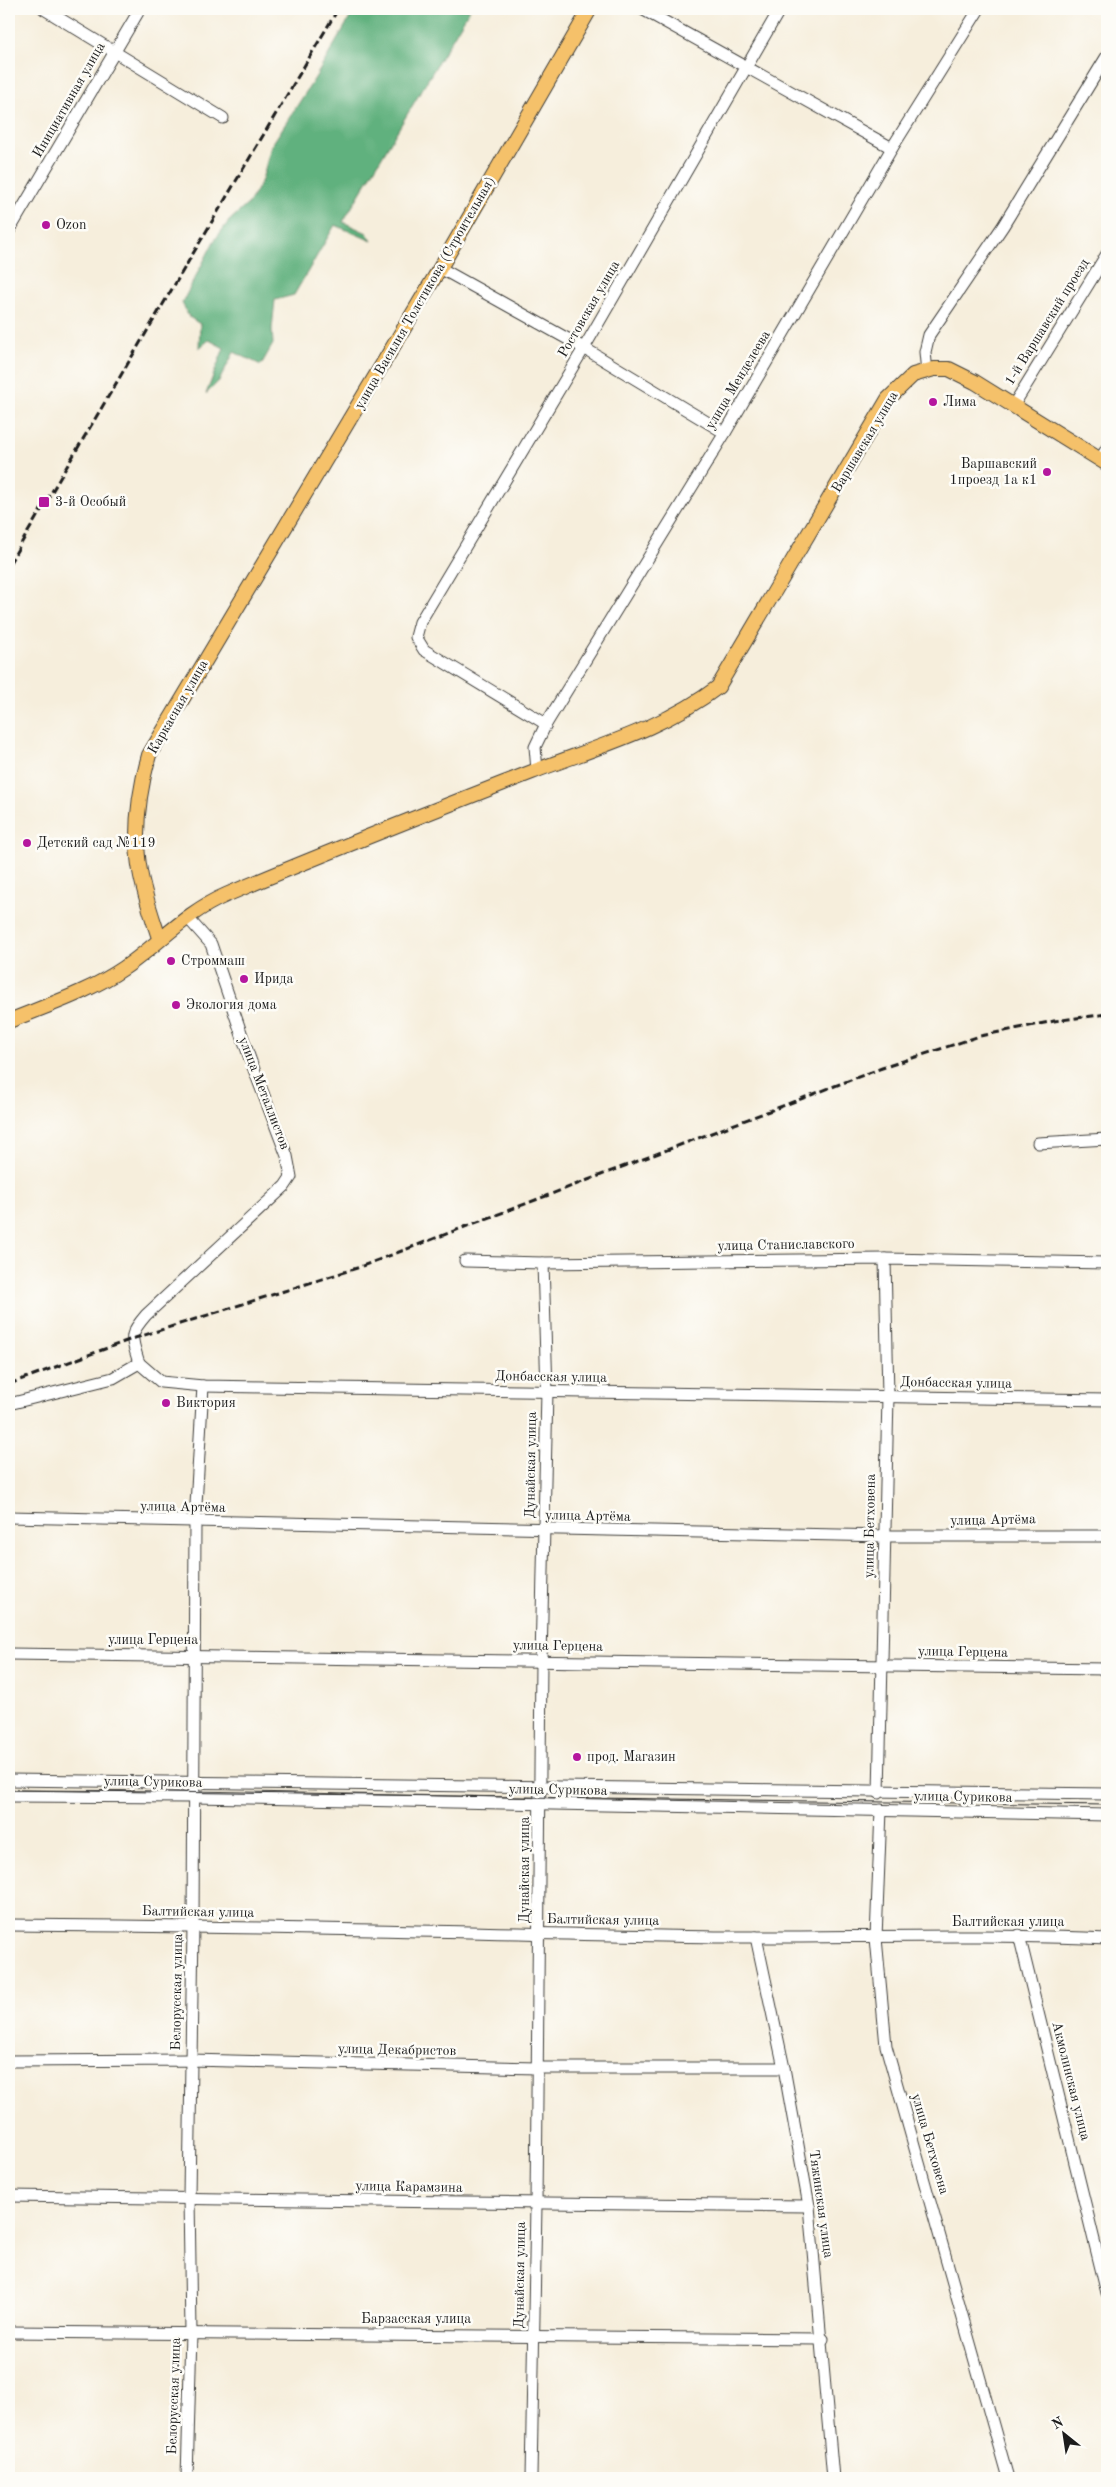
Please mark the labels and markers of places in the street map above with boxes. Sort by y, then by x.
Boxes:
place label: Ozon [56,218,87,232]
marker: Ozon [40,219,52,231]
place label: Лима [943,395,976,409]
marker: Лима [927,396,939,408]
place label: Варшавский 1проезд 1а к1 [950,457,1037,487]
marker: Варшавский 1проезд 1а к1 [1041,466,1053,478]
marker: 3-й Особый [37,495,51,509]
place label: 3-й Особый [55,495,126,509]
place label: Детский сад №119 [37,836,156,850]
marker: Детский сад №119 [21,837,33,849]
place label: Строммаш [181,954,245,968]
marker: Строммаш [165,955,177,967]
place label: Ирида [254,972,293,986]
marker: Ирида [238,973,250,985]
place label: Экология дома [186,998,277,1012]
marker: Экология дома [170,999,182,1011]
place label: Виктория [176,1396,236,1410]
marker: Виктория [160,1397,172,1409]
place label: прод. Магазин [587,1750,676,1764]
marker: прод. Магазин [571,1751,583,1763]

